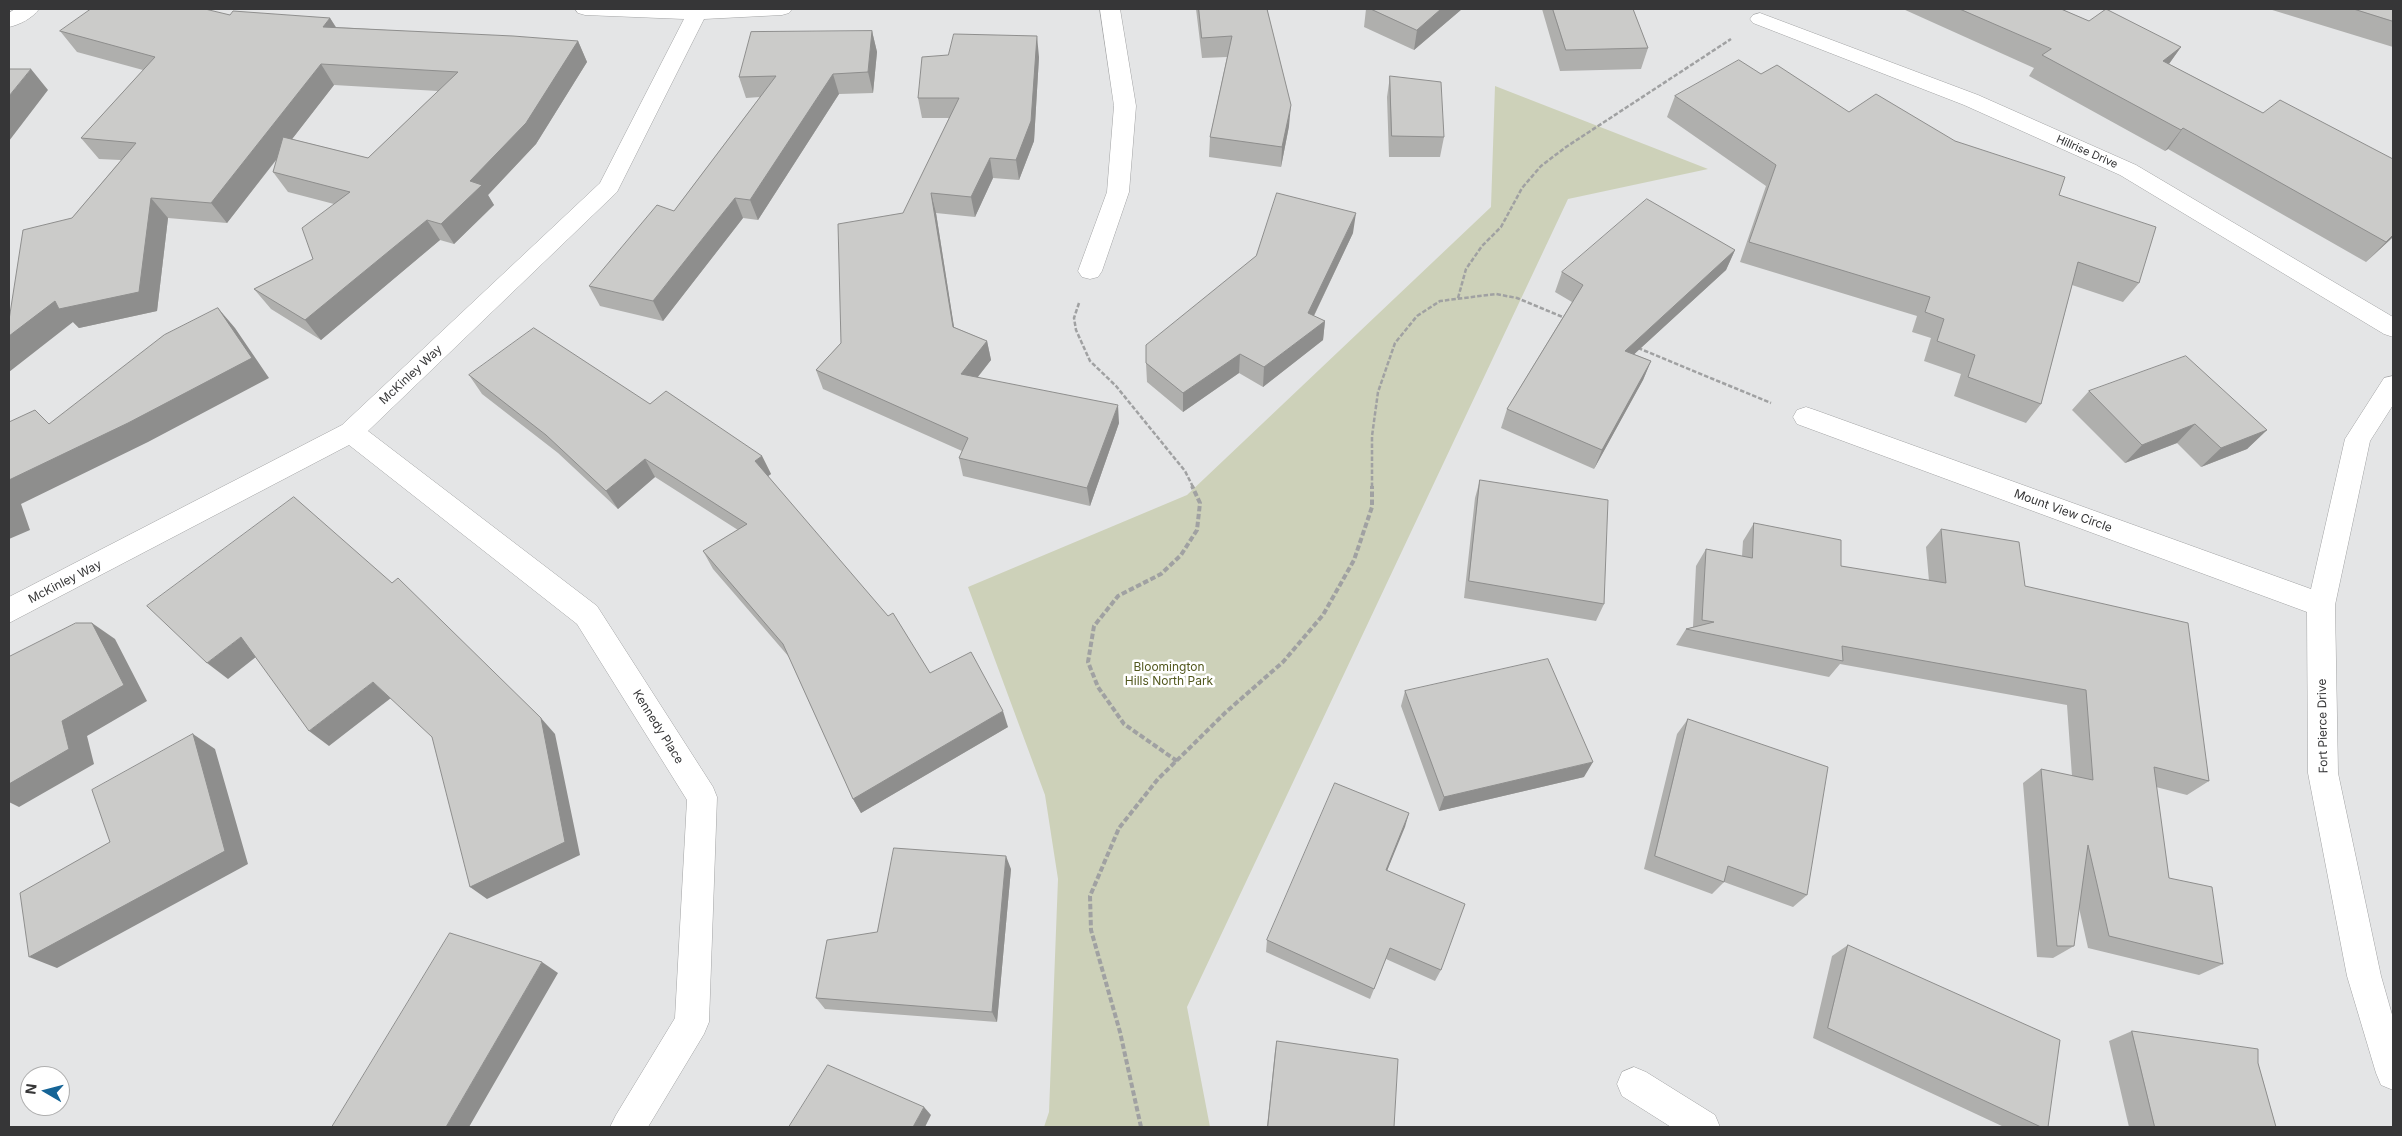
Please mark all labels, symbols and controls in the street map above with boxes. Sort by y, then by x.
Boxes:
street label: Hillrise Drive [2054,133,2120,171]
street label: McKinley Way [377,342,445,408]
street label: Mount View Circle [2012,487,2114,535]
street label: McKinley Way [26,557,104,607]
park label: Bloomington Hills North Park [1125,660,1213,688]
street label: Fort Pierce Drive [2315,679,2331,773]
street label: Kennedy Place [630,687,686,767]
north arrow [20,1066,70,1116]
text: N [21,1083,40,1095]

